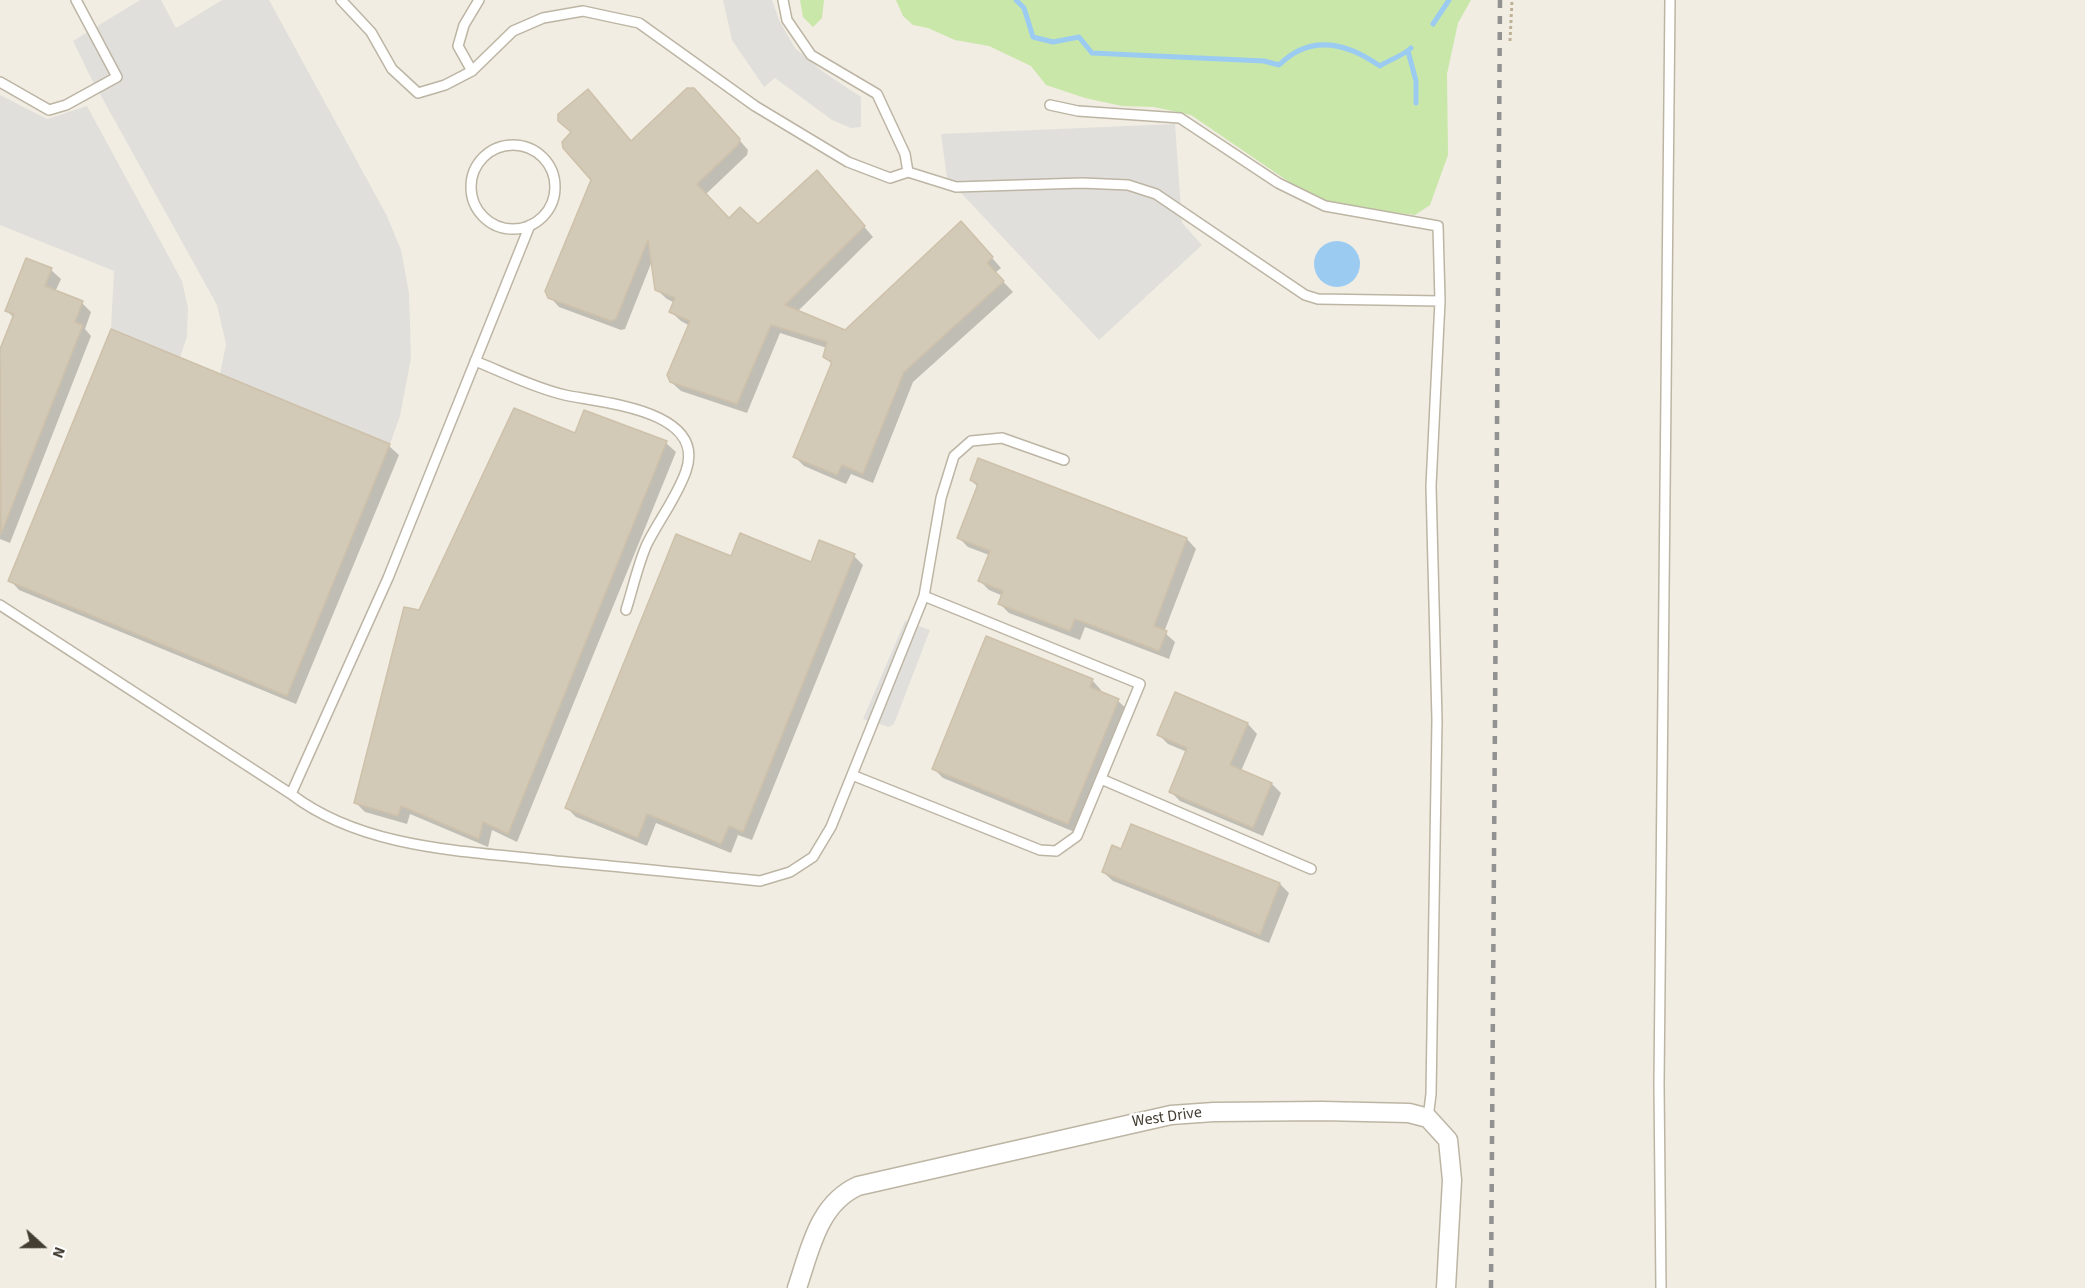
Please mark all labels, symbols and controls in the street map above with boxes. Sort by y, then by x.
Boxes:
street label: West Drive [1131,1104,1203,1132]
north arrow [12,1216,72,1276]
text: N [47,1244,71,1261]

